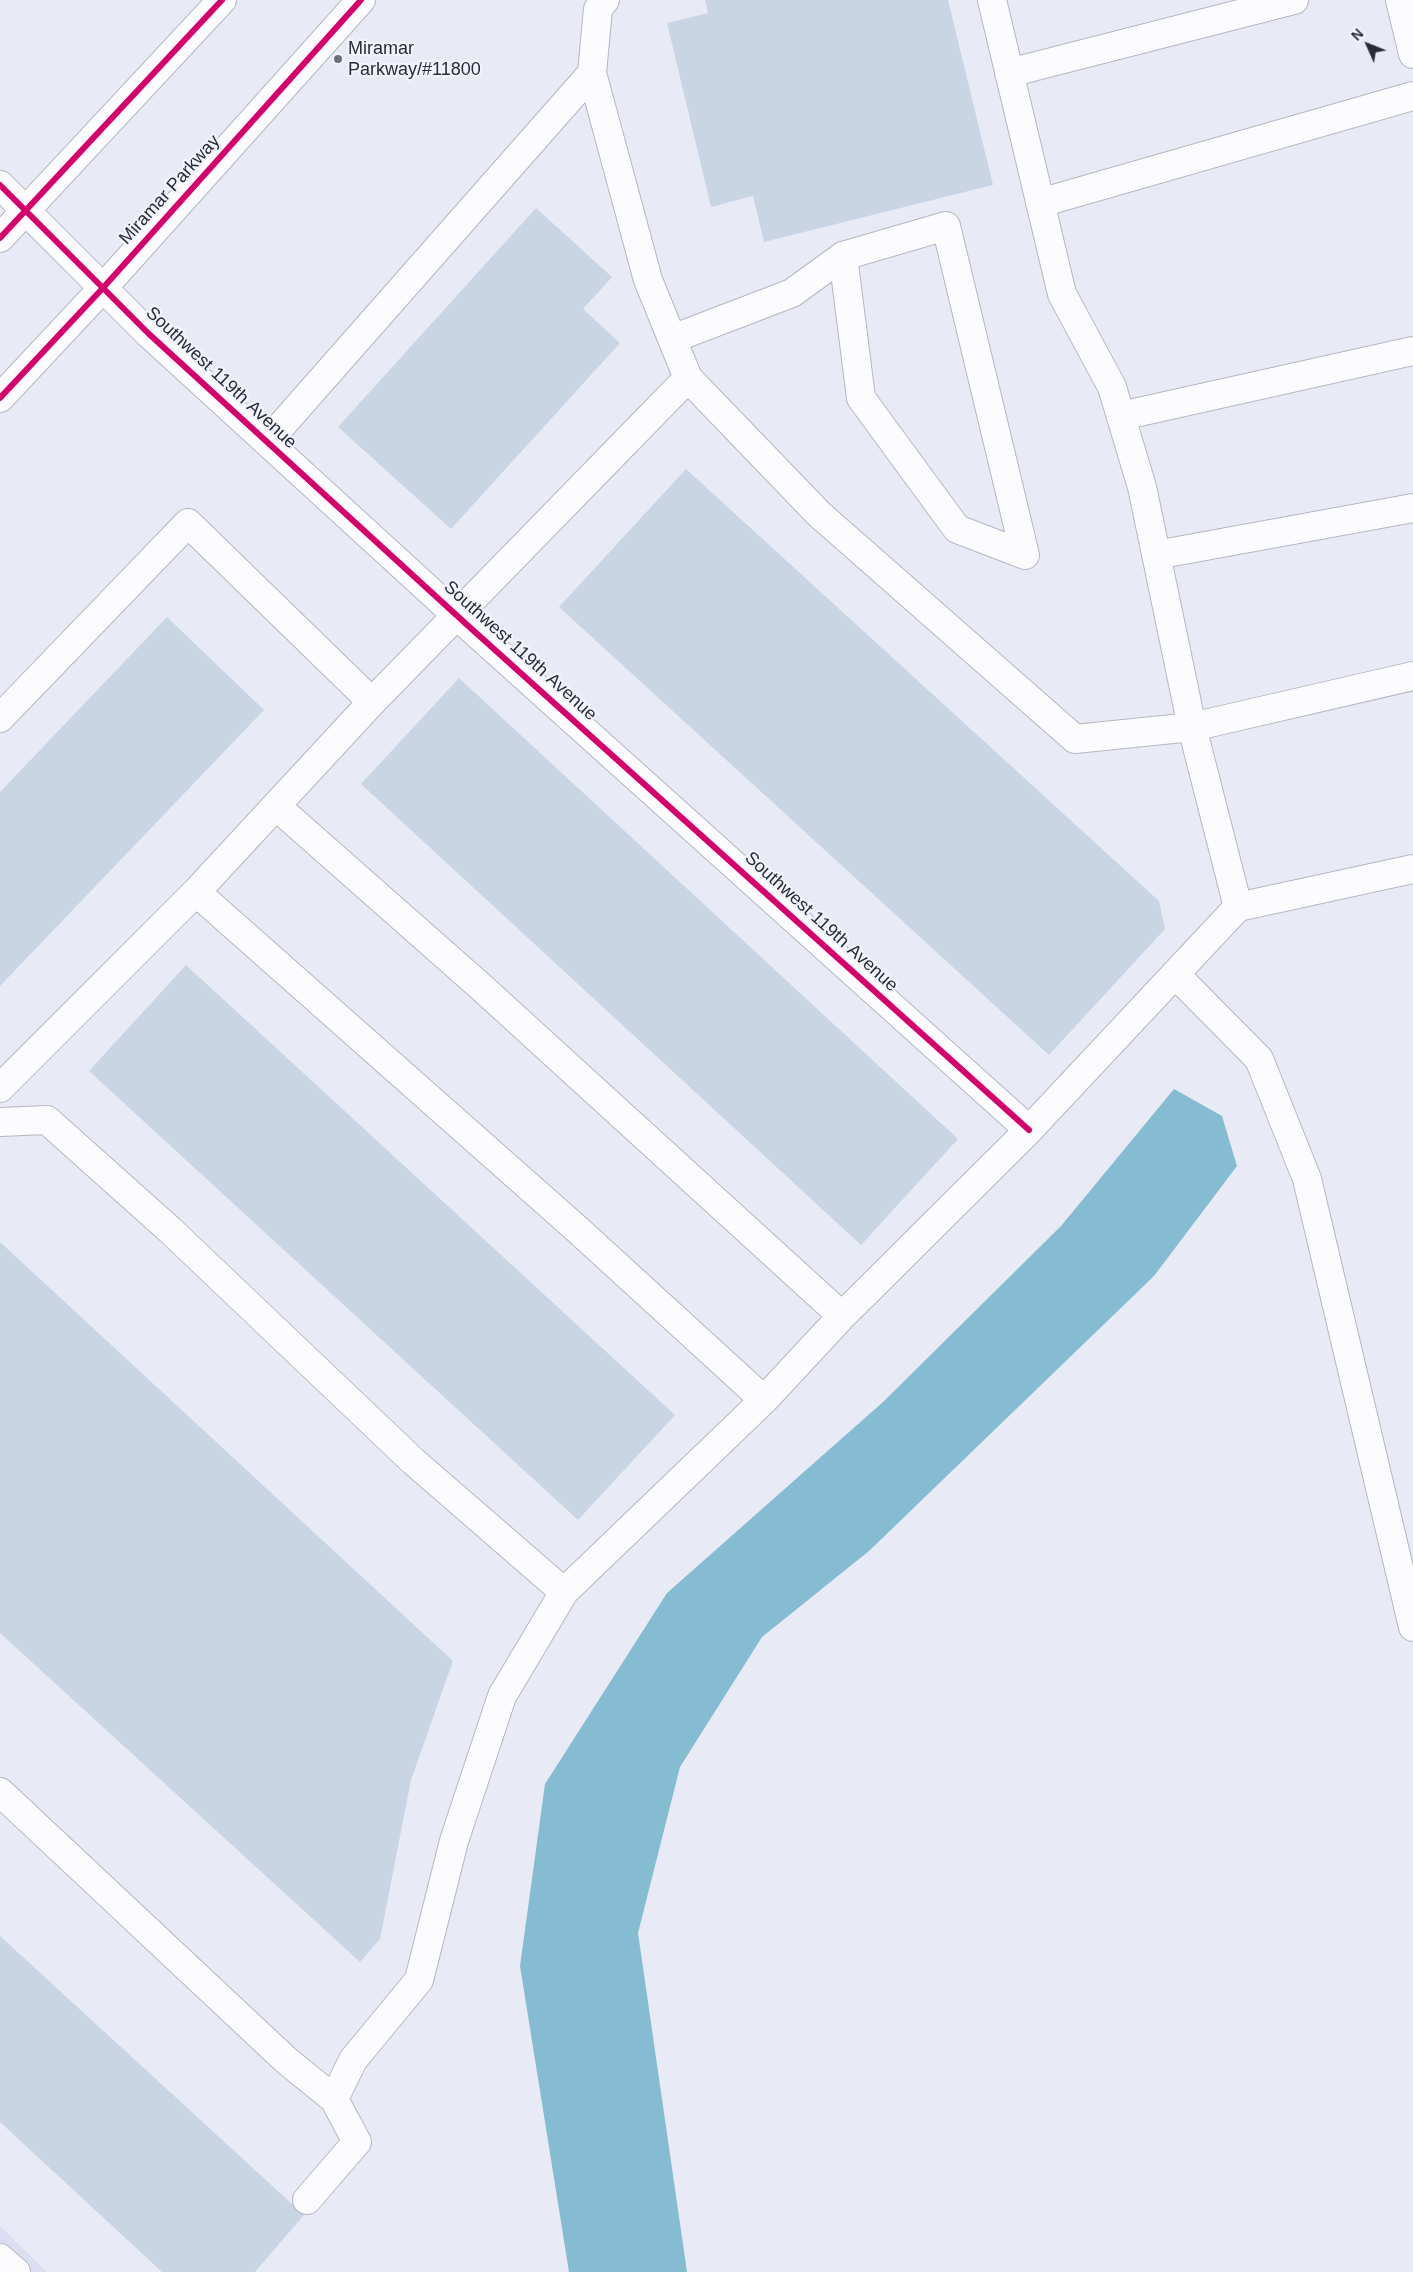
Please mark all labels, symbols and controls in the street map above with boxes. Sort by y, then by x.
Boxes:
north arrow [1343,20,1393,70]
text: N [1348,25,1366,44]
place label: Miramar Parkway/#11800 [348,38,481,80]
marker: Miramar Parkway/#11800 [332,53,344,65]
street label: Miramar Parkway [115,131,225,249]
street label: Southwest 119th Avenue [141,302,301,454]
street label: Southwest 119th Avenue [439,577,601,725]
street label: Southwest 119th Avenue [740,848,902,996]

